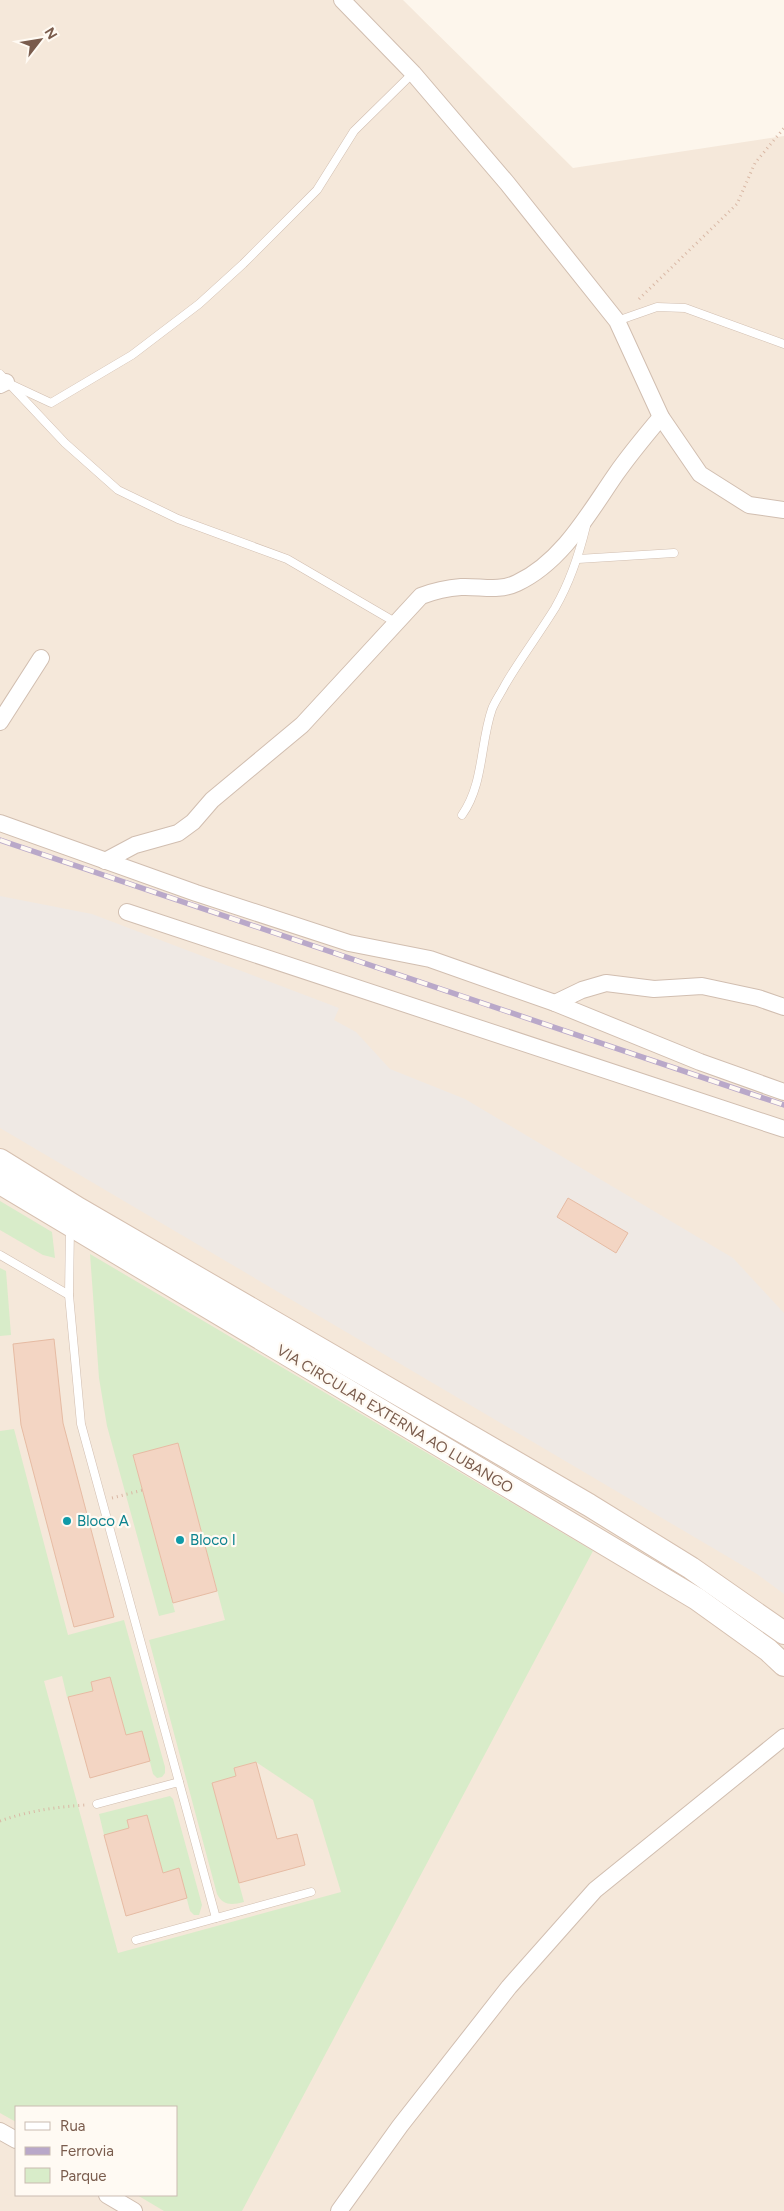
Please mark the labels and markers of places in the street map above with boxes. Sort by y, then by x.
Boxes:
place label: Bloco A [77,1512,129,1530]
marker: Bloco A [61,1515,73,1527]
place label: Bloco I [190,1531,236,1549]
marker: Bloco I [174,1534,186,1546]

